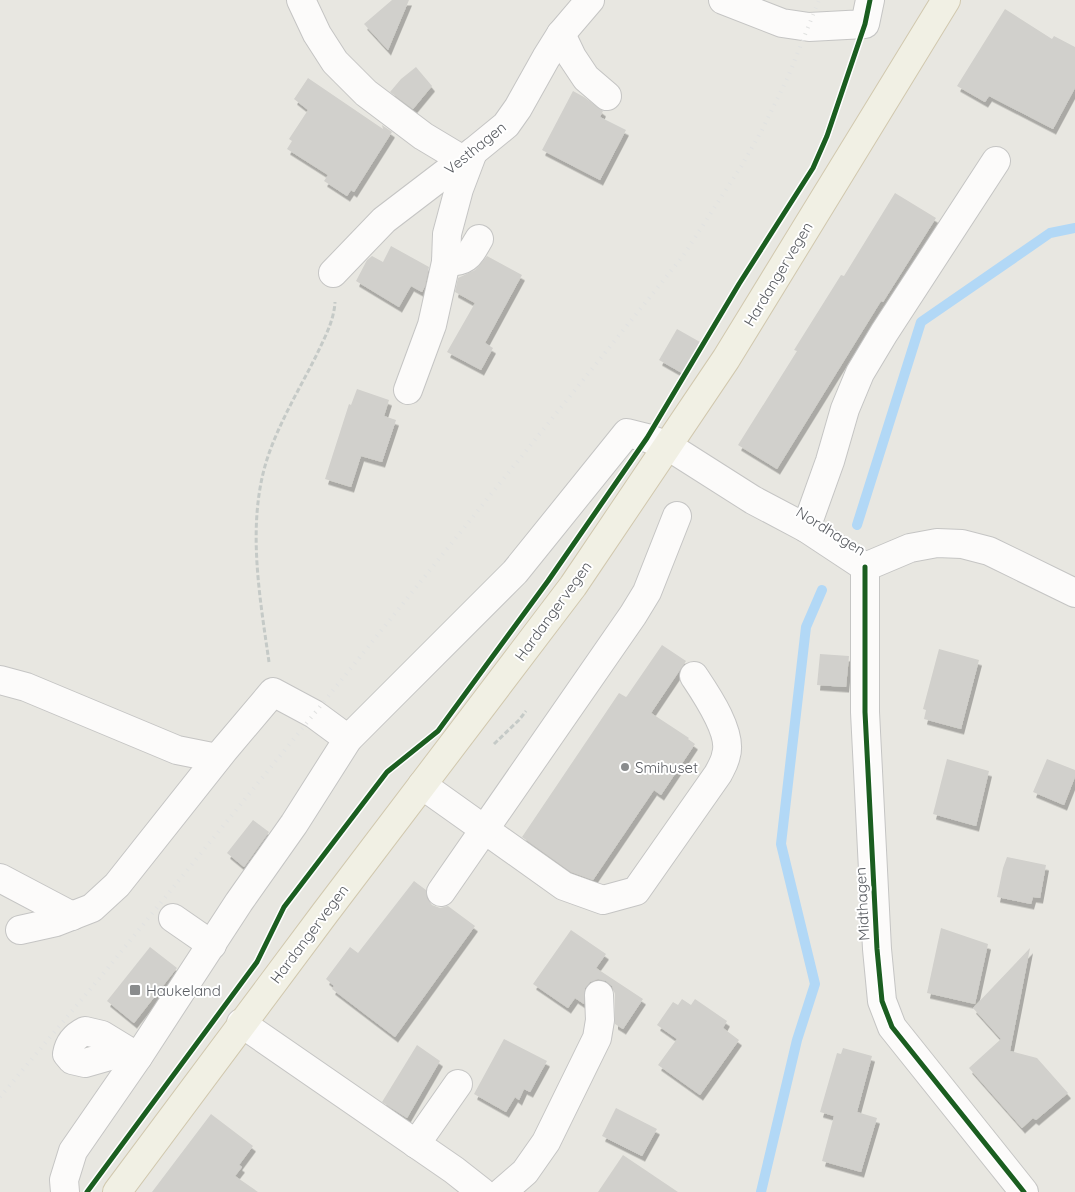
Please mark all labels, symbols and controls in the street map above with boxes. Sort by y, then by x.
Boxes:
street label: Vesthagen [440,117,510,179]
street label: Hardangervegen [739,218,817,330]
street label: Nordhagen [793,502,869,560]
street label: Hardangervegen [510,557,596,665]
place label: Smihuset [635,758,698,777]
marker: Smihuset [619,761,631,773]
street label: Midthagen [851,867,873,941]
street label: Hardangervegen [266,881,352,987]
place label: Haukeland [146,981,221,1000]
marker: Haukeland [128,983,142,997]

